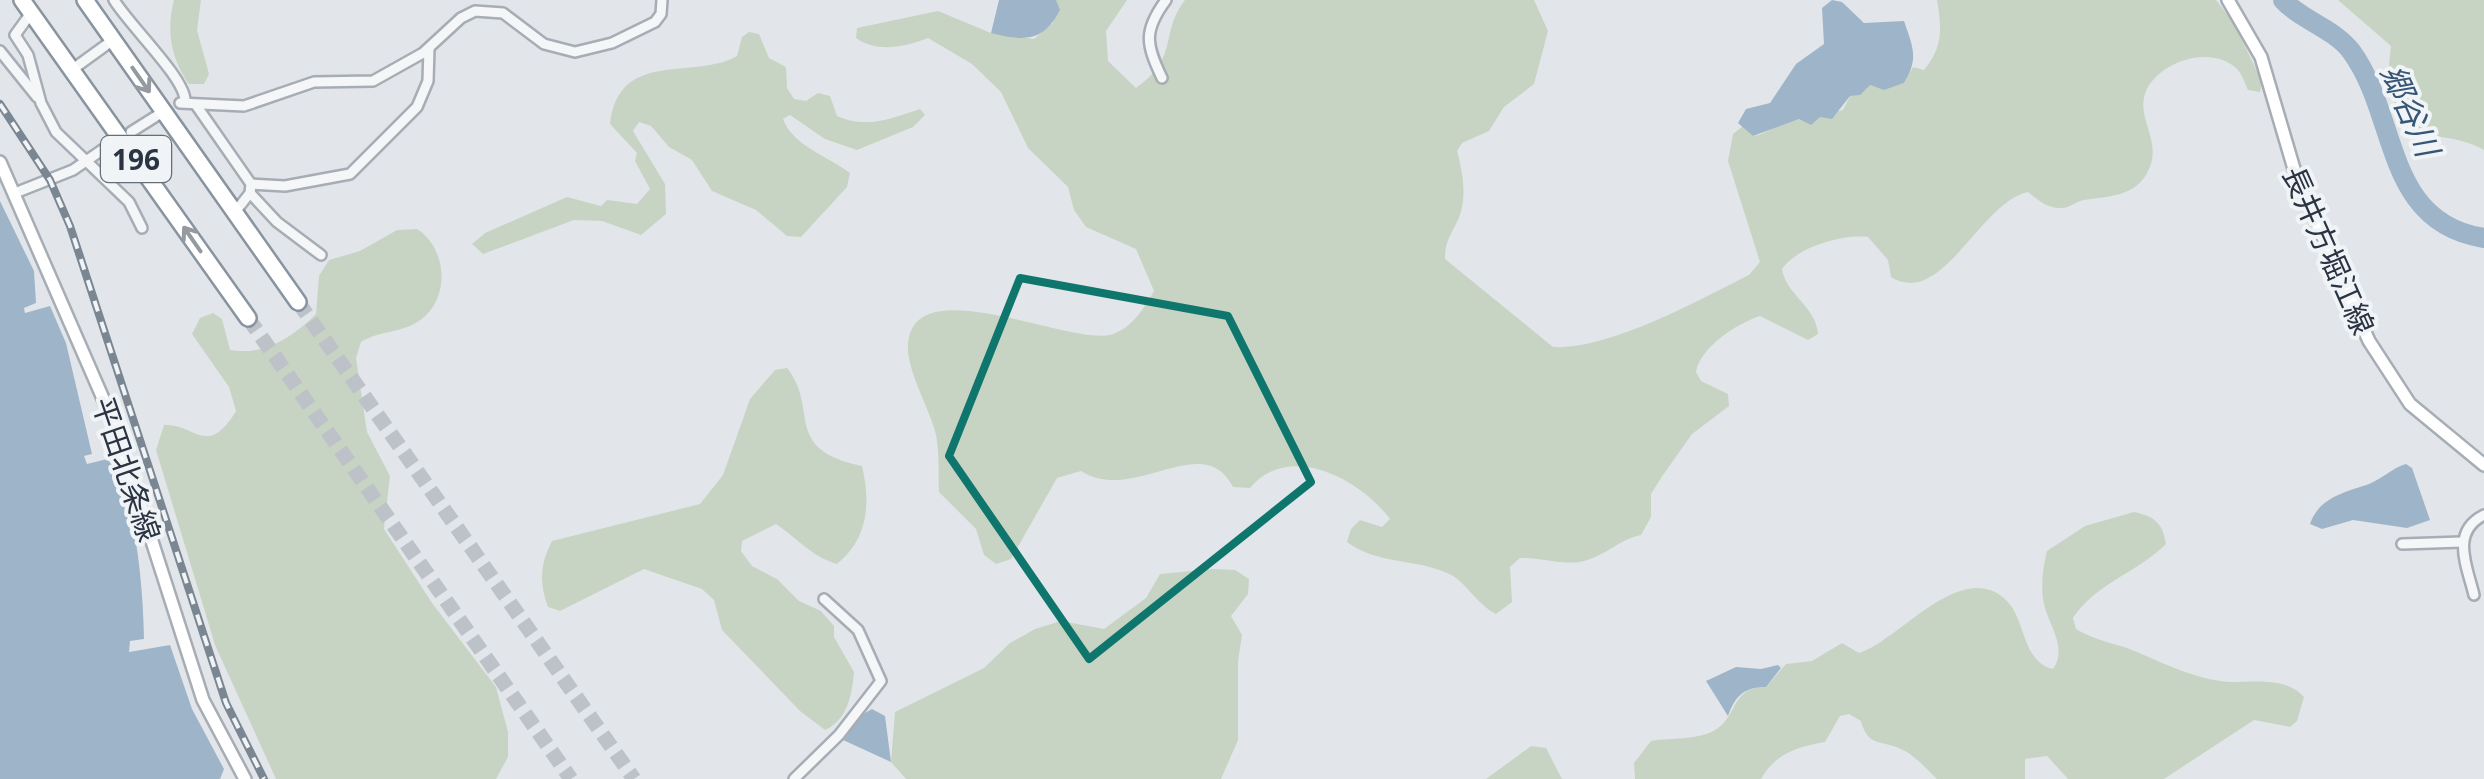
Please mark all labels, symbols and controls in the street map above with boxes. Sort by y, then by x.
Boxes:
water label: 郷谷川 [2372,57,2451,165]
one-way arrow [130,66,151,93]
road number: 196 [101,136,171,182]
street label: 長井方堀江線 [2274,159,2384,341]
one-way arrow [182,225,203,253]
street label: 平田北条線 [83,391,171,547]

